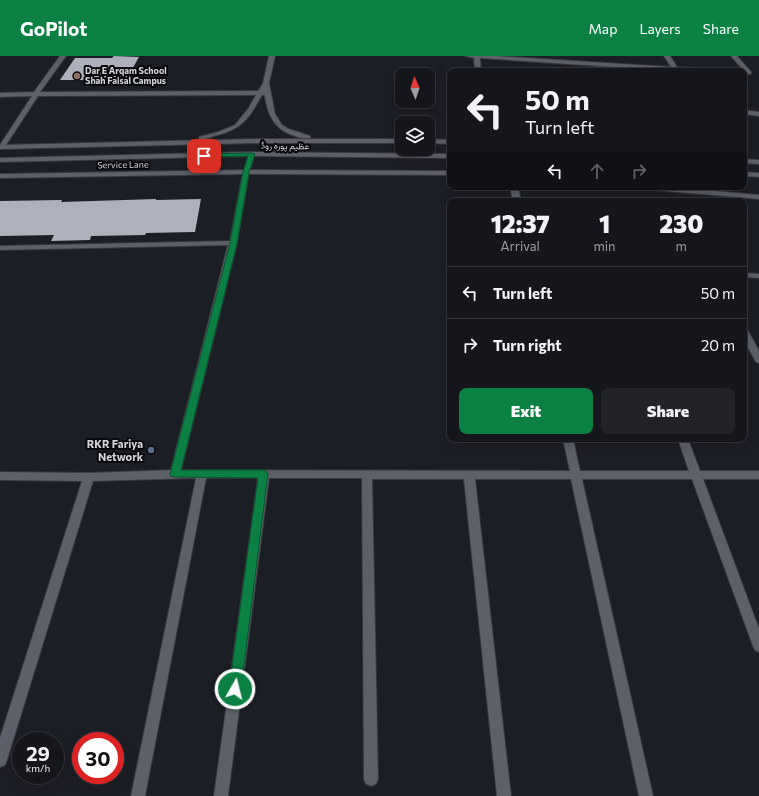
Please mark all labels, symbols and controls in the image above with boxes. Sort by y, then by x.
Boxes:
text: GoPilot [20,17,87,40]
text: Map [589,20,617,37]
text: Layers [639,20,681,37]
text: Share [703,20,739,37]
place label: Dar E Arqam School Shah Faisal Campus [85,65,167,86]
north arrow [395,68,435,108]
map controls [395,68,435,156]
marker: Dar E Arqam School Shah Faisal Campus [72,71,82,81]
text: 50 m [525,82,590,116]
icon: left [459,84,511,136]
button: layers [395,116,435,156]
text: Turn left [525,116,594,138]
pin [187,139,221,173]
street label: عظیم پورہ روڈ [261,140,310,152]
icon: arrive [193,145,215,167]
street label: Service Lane [97,159,149,170]
icon: left [544,160,566,182]
icon: ahead [586,160,608,182]
icon: right [628,160,650,182]
text: 12:37 [491,209,550,238]
text: 1 [599,209,610,238]
text: 230 [659,209,703,238]
text: Arrival [501,238,540,254]
text: min [593,238,616,254]
text: m [676,238,687,254]
icon: left [459,282,481,304]
text: Turn left [493,284,552,302]
text: 50 m [701,284,735,302]
icon: right [459,334,481,356]
text: Turn right [493,336,562,354]
text: 20 m [701,336,735,354]
button: Exit [459,388,593,434]
button: Share [601,388,735,434]
place label: RKR Fariya Network [87,437,144,463]
marker: RKR Fariya Network [146,445,156,455]
position arrow [214,668,256,710]
speed limit sign: 30 [72,732,124,784]
text: 29 [26,741,50,765]
text: km/h [26,762,50,774]

